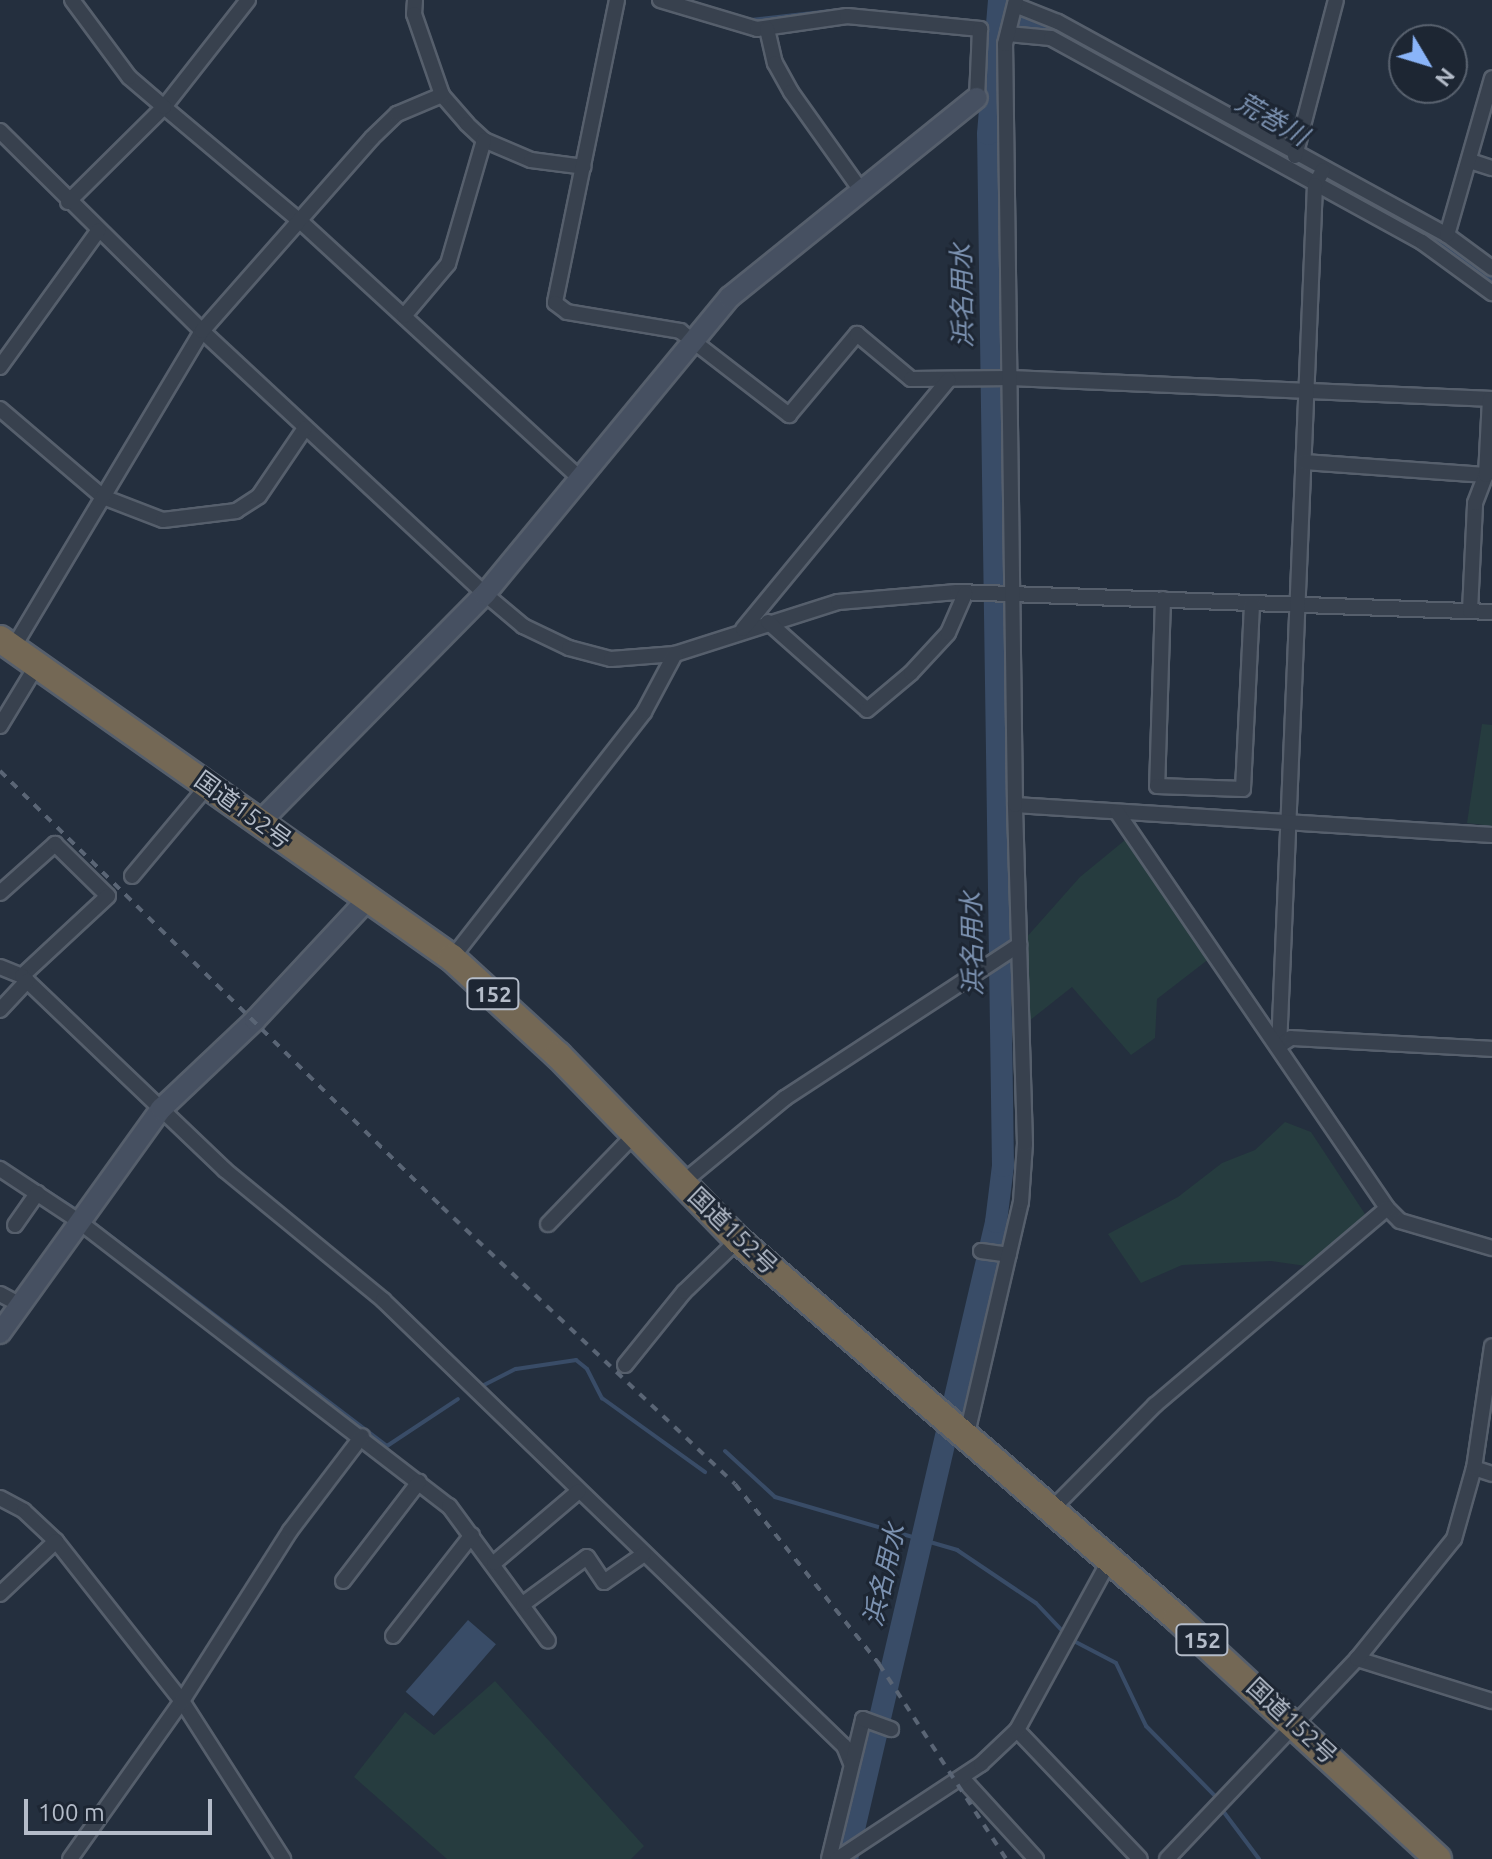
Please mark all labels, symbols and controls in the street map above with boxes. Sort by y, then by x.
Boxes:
north arrow [1388,24,1468,104]
text: N [1431,64,1461,92]
water label: 荒巻川 [1230,86,1314,152]
water label: 浜名用水 [945,244,979,348]
street label: 国道152号 [189,765,297,855]
water label: 浜名用水 [955,892,989,996]
road number: 152 [465,976,521,1012]
street label: 国道152号 [682,1182,784,1280]
water label: 浜名用水 [857,1521,911,1629]
road number: 152 [1174,1622,1230,1658]
street label: 国道152号 [1241,1672,1343,1770]
scale bar [28,1783,216,1833]
text: 100 m [38,1799,105,1826]

